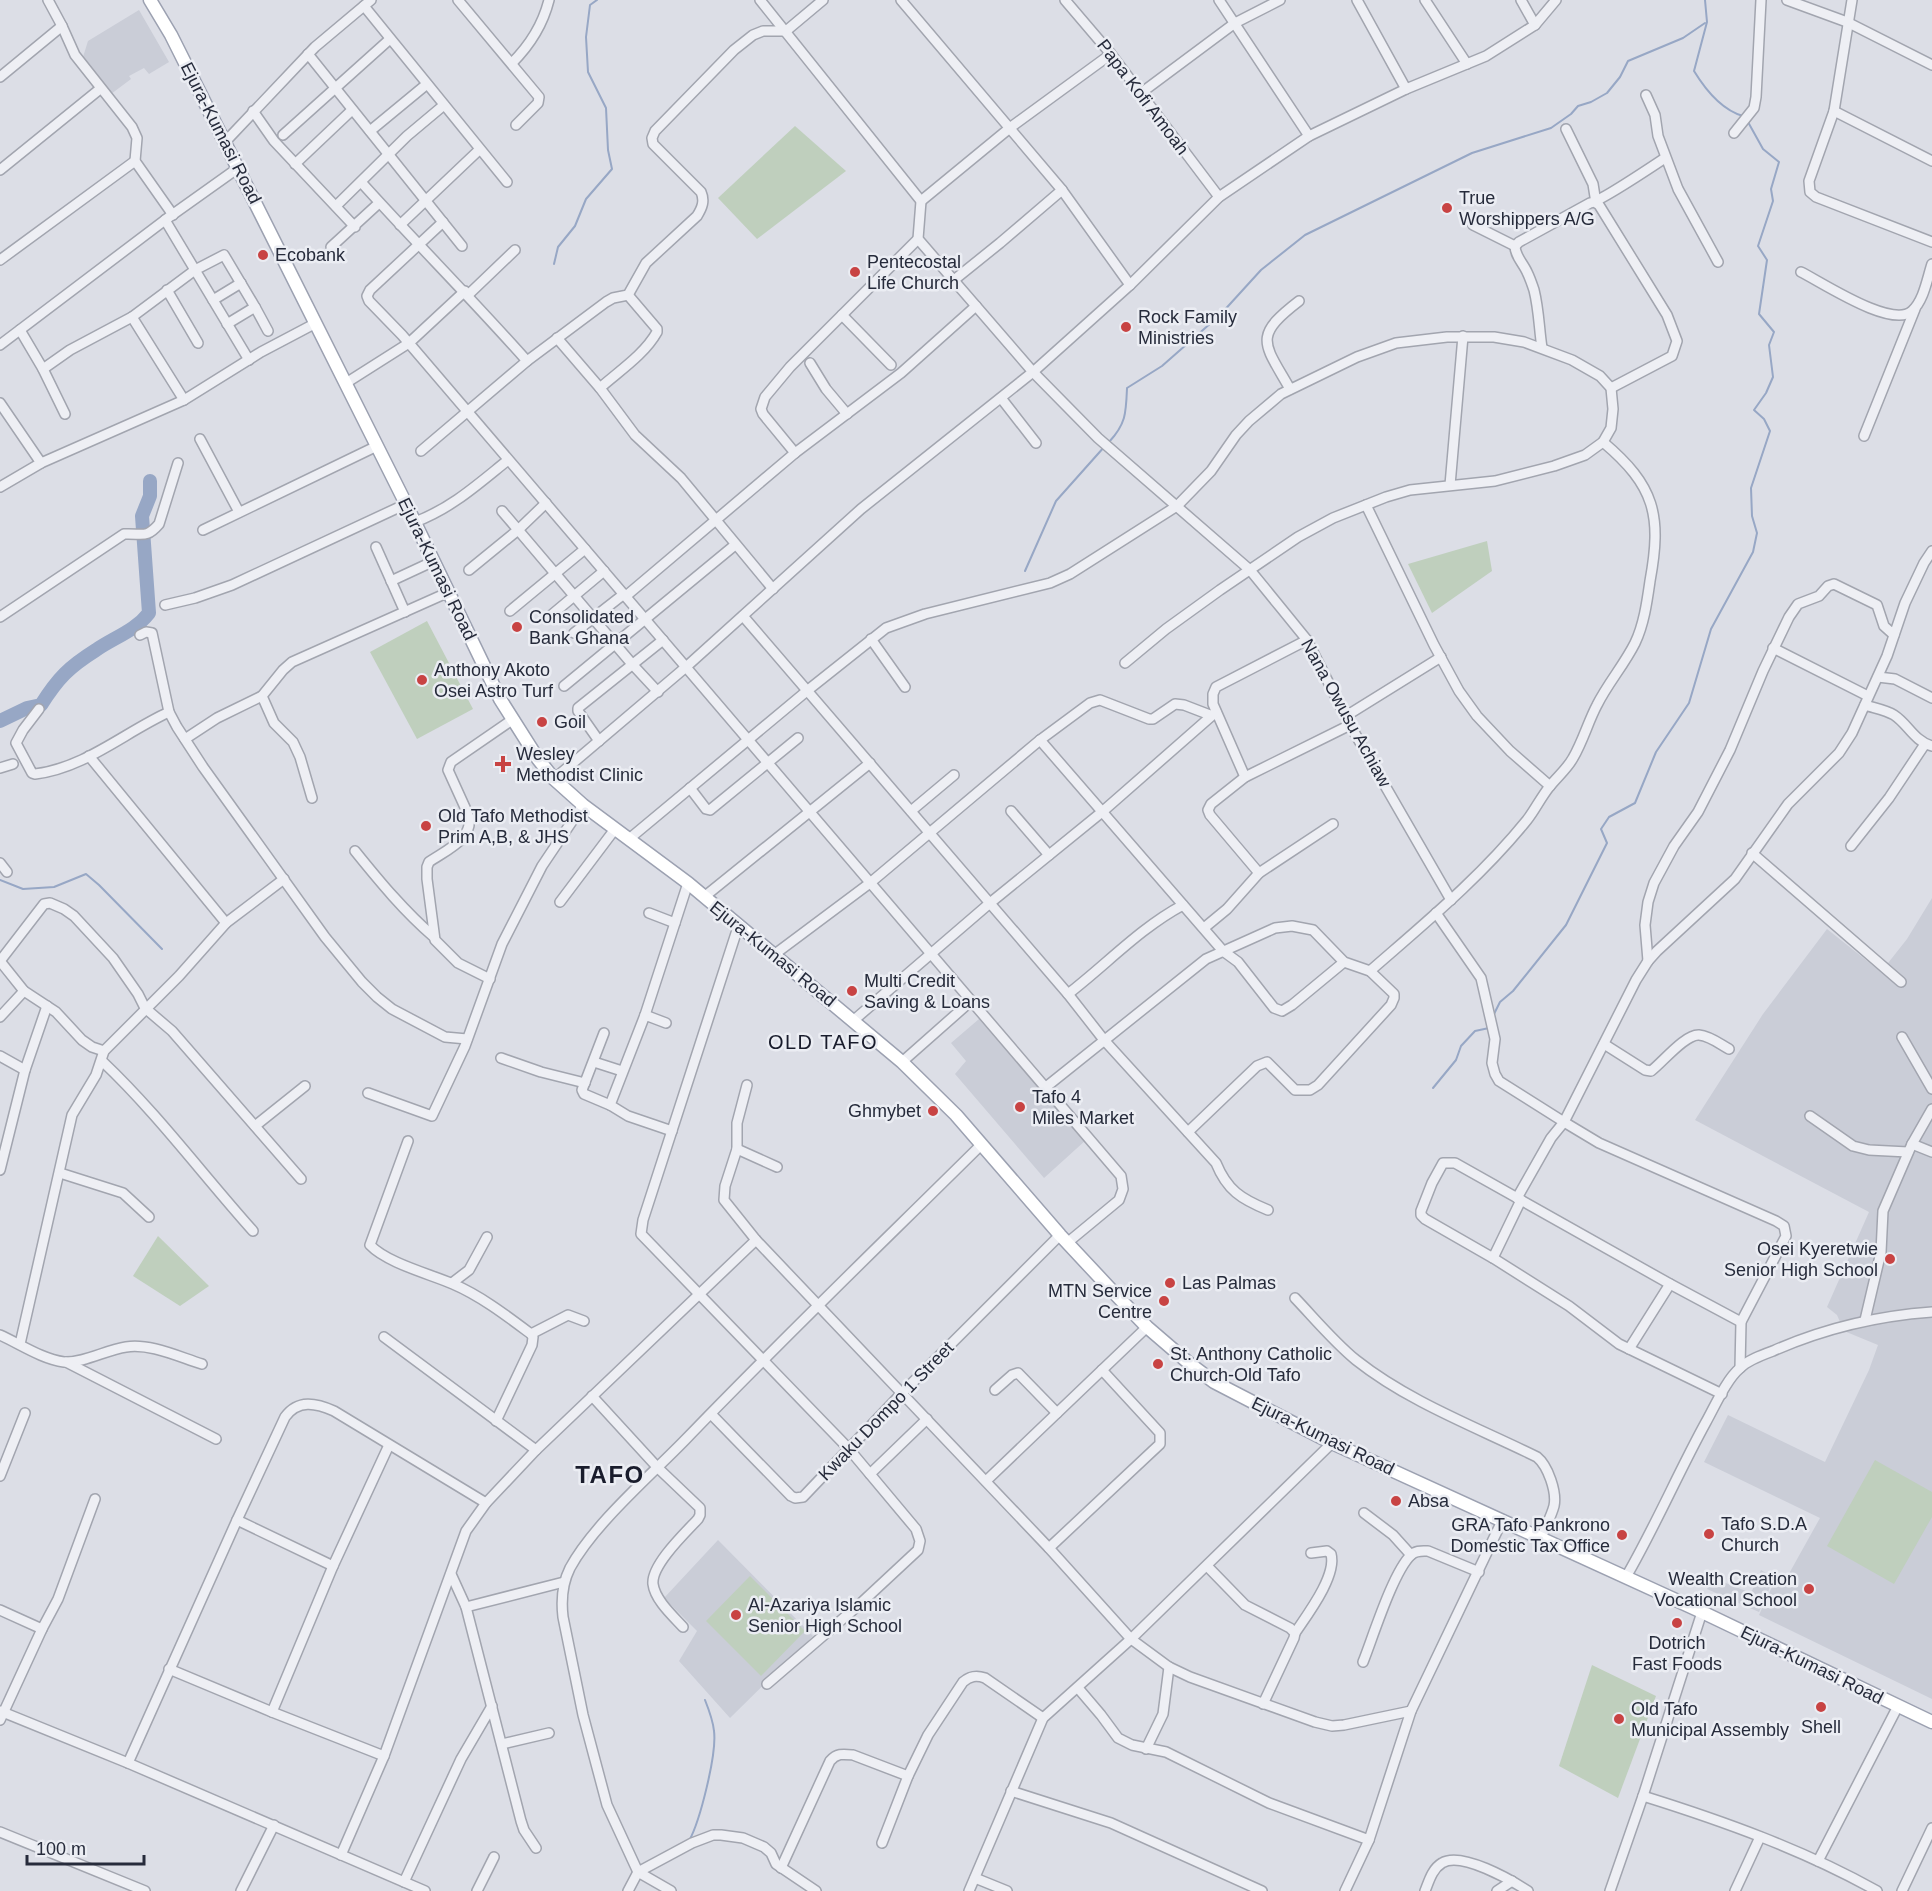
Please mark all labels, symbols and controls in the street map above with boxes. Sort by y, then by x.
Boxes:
street label: Papa Kofi Amoah [1093,35,1193,159]
street label: Ejura-Kumasi Road [177,59,265,207]
place label: True Worshippers A/G [1459,188,1595,229]
marker: True Worshippers A/G [1440,201,1454,215]
place label: Ecobank [275,245,346,265]
marker: Ecobank [256,248,270,262]
place label: Pentecostal Life Church [867,252,961,293]
marker: Pentecostal Life Church [848,265,862,279]
place label: Rock Family Ministries [1138,307,1237,348]
marker: Rock Family Ministries [1119,320,1133,334]
street label: Ejura-Kumasi Road [394,494,480,644]
place label: Consolidated Bank Ghana [529,607,634,648]
marker: Consolidated Bank Ghana [510,620,524,634]
street label: Nana Owusu Achiaw [1297,636,1395,791]
place label: Anthony Akoto Osei Astro Turf [434,660,554,701]
marker: Anthony Akoto Osei Astro Turf [415,673,429,687]
place label: Goil [554,712,586,732]
marker: Goil [535,715,549,729]
place label: Wesley Methodist Clinic [516,744,643,785]
marker: Wesley Methodist Clinic [494,755,512,773]
place label: Old Tafo Methodist Prim A,B, & JHS [438,806,588,847]
marker: Old Tafo Methodist Prim A,B, & JHS [419,819,433,833]
street label: Ejura-Kumasi Road [706,897,840,1011]
place label: Multi Credit Saving & Loans [864,971,990,1012]
marker: Multi Credit Saving & Loans [845,984,859,998]
district label: OLD TAFO [768,1031,878,1053]
place label: Tafo 4 Miles Market [1032,1087,1134,1128]
marker: Tafo 4 Miles Market [1013,1100,1027,1114]
place label: Ghmybet [848,1101,921,1121]
marker: Ghmybet [926,1104,940,1118]
place label: Osei Kyeretwie Senior High School [1724,1239,1878,1280]
marker: Osei Kyeretwie Senior High School [1883,1252,1897,1266]
place label: Las Palmas [1182,1273,1276,1293]
marker: Las Palmas [1163,1276,1177,1290]
place label: MTN Service Centre [1048,1281,1152,1322]
marker: MTN Service Centre [1157,1294,1171,1308]
street label: Kwaku Dompo 1 Street [815,1337,957,1485]
place label: St. Anthony Catholic Church-Old Tafo [1170,1344,1332,1385]
marker: St. Anthony Catholic Church-Old Tafo [1151,1357,1165,1371]
street label: Ejura-Kumasi Road [1248,1393,1398,1479]
district label: TAFO [575,1461,645,1488]
place label: Absa [1408,1491,1450,1511]
marker: Absa [1389,1494,1403,1508]
place label: Tafo S.D.A Church [1721,1514,1807,1555]
place label: GRA Tafo Pankrono Domestic Tax Office [1451,1515,1610,1556]
marker: Tafo S.D.A Church [1702,1527,1716,1541]
marker: GRA Tafo Pankrono Domestic Tax Office [1615,1528,1629,1542]
place label: Wealth Creation Vocational School [1654,1569,1797,1610]
marker: Wealth Creation Vocational School [1802,1582,1816,1596]
place label: Al-Azariya Islamic Senior High School [748,1595,902,1636]
marker: Al-Azariya Islamic Senior High School [729,1608,743,1622]
marker: Dotrich Fast Foods [1670,1616,1684,1630]
street label: Ejura-Kumasi Road [1737,1622,1887,1708]
place label: Dotrich Fast Foods [1632,1633,1722,1674]
place label: Old Tafo Municipal Assembly [1631,1699,1789,1740]
marker: Shell [1814,1700,1828,1714]
marker: Old Tafo Municipal Assembly [1612,1712,1626,1726]
place label: Shell [1801,1717,1841,1737]
scale bar [27,1828,144,1866]
text: 100 m [36,1839,86,1859]

